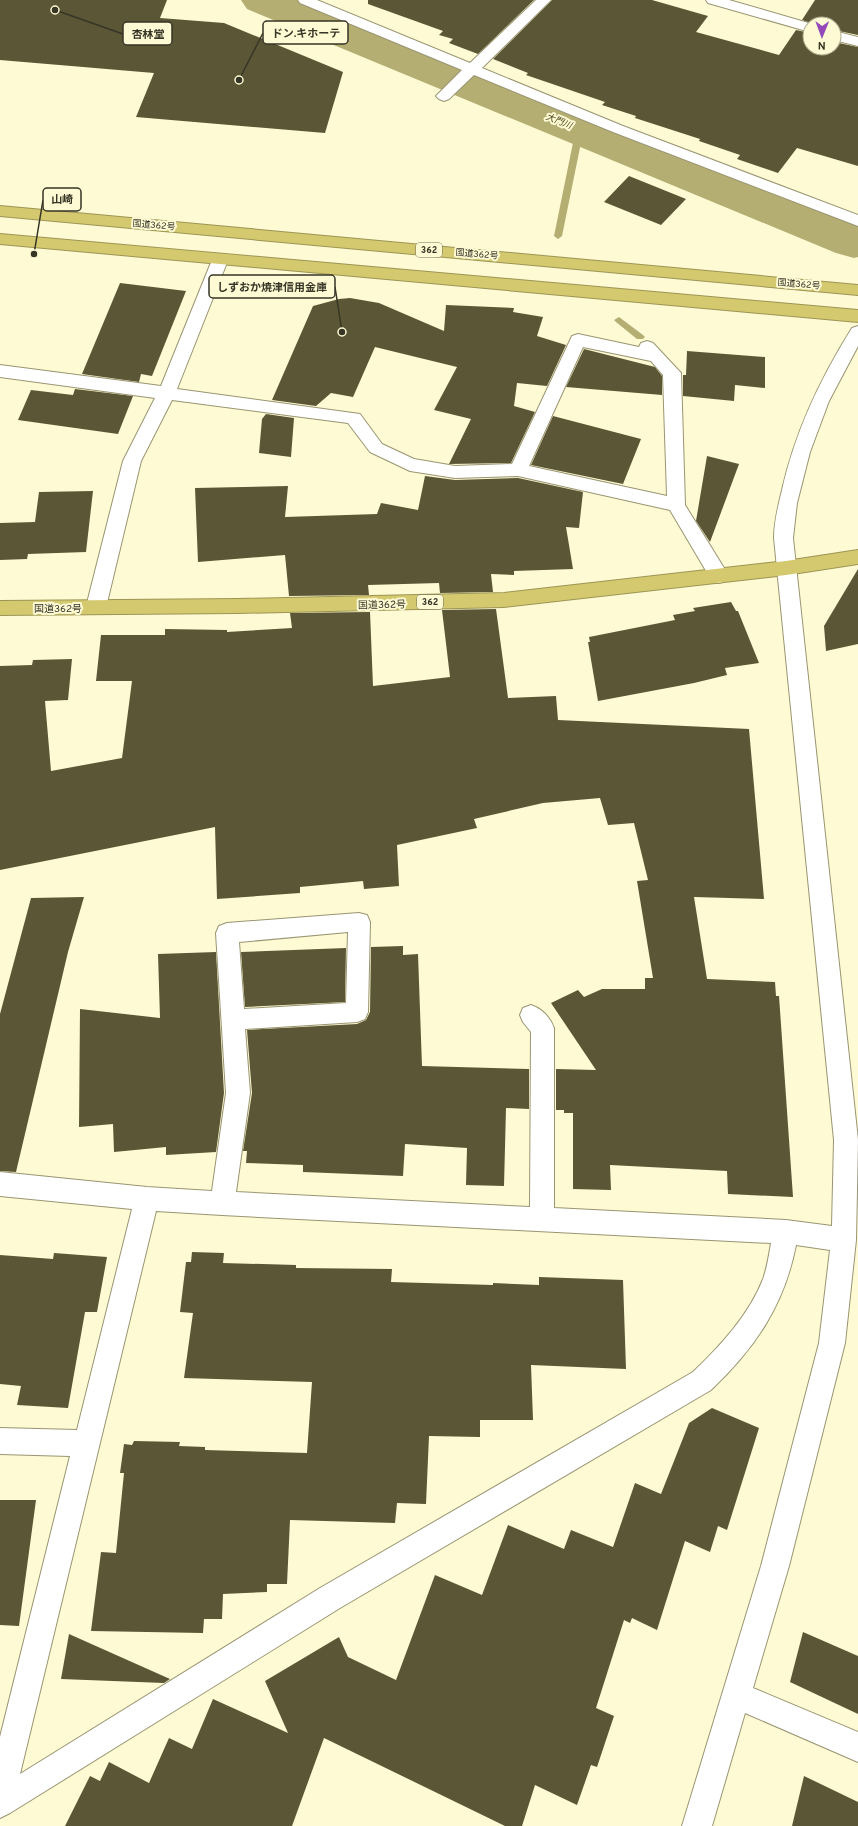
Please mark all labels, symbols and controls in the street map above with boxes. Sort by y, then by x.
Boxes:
north arrow [802,16,842,56]
callout: ドン.キホーテ [263,21,348,44]
callout: 杏林堂 [123,22,172,45]
text: ドン.キホーテ [272,27,340,41]
text: 杏林堂 [132,28,165,42]
text: N [818,38,826,52]
water label: 大門川 [544,111,574,132]
callout: 山崎 [43,188,81,211]
text: 山崎 [51,193,73,207]
street label: 国道362号 [132,218,176,233]
road number: 362 [416,243,442,257]
street label: 国道362号 [455,247,499,262]
callout: しずおか焼津信用金庫 [209,275,335,298]
street label: 国道362号 [777,277,821,292]
text: しずおか焼津信用金庫 [217,281,327,295]
road number: 362 [417,595,443,609]
street label: 国道362号 [358,599,406,612]
street label: 国道362号 [34,603,82,616]

